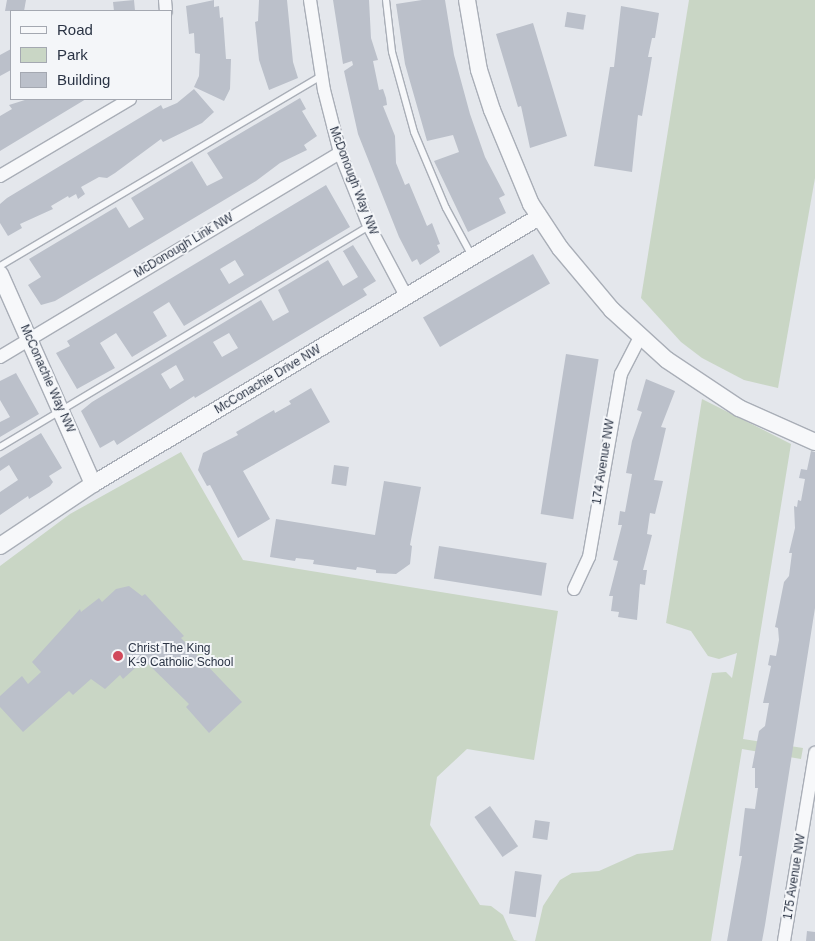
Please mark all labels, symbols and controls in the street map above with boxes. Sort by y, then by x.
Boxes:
legend [10,10,172,100]
text: Road [57,21,93,38]
text: Park [57,46,88,63]
text: Building [57,71,110,88]
street label: McDonough Way NW [326,125,380,237]
street label: McDonough Link NW [132,211,236,281]
street label: McConachie Way NW [17,323,77,435]
street label: McConachie Drive NW [212,343,324,417]
street label: 174 Avenue NW [590,418,618,506]
place label: Christ The King K-9 Catholic School [128,642,233,670]
marker: Christ The King K-9 Catholic School [112,650,124,662]
street label: 175 Avenue NW [781,833,809,921]

